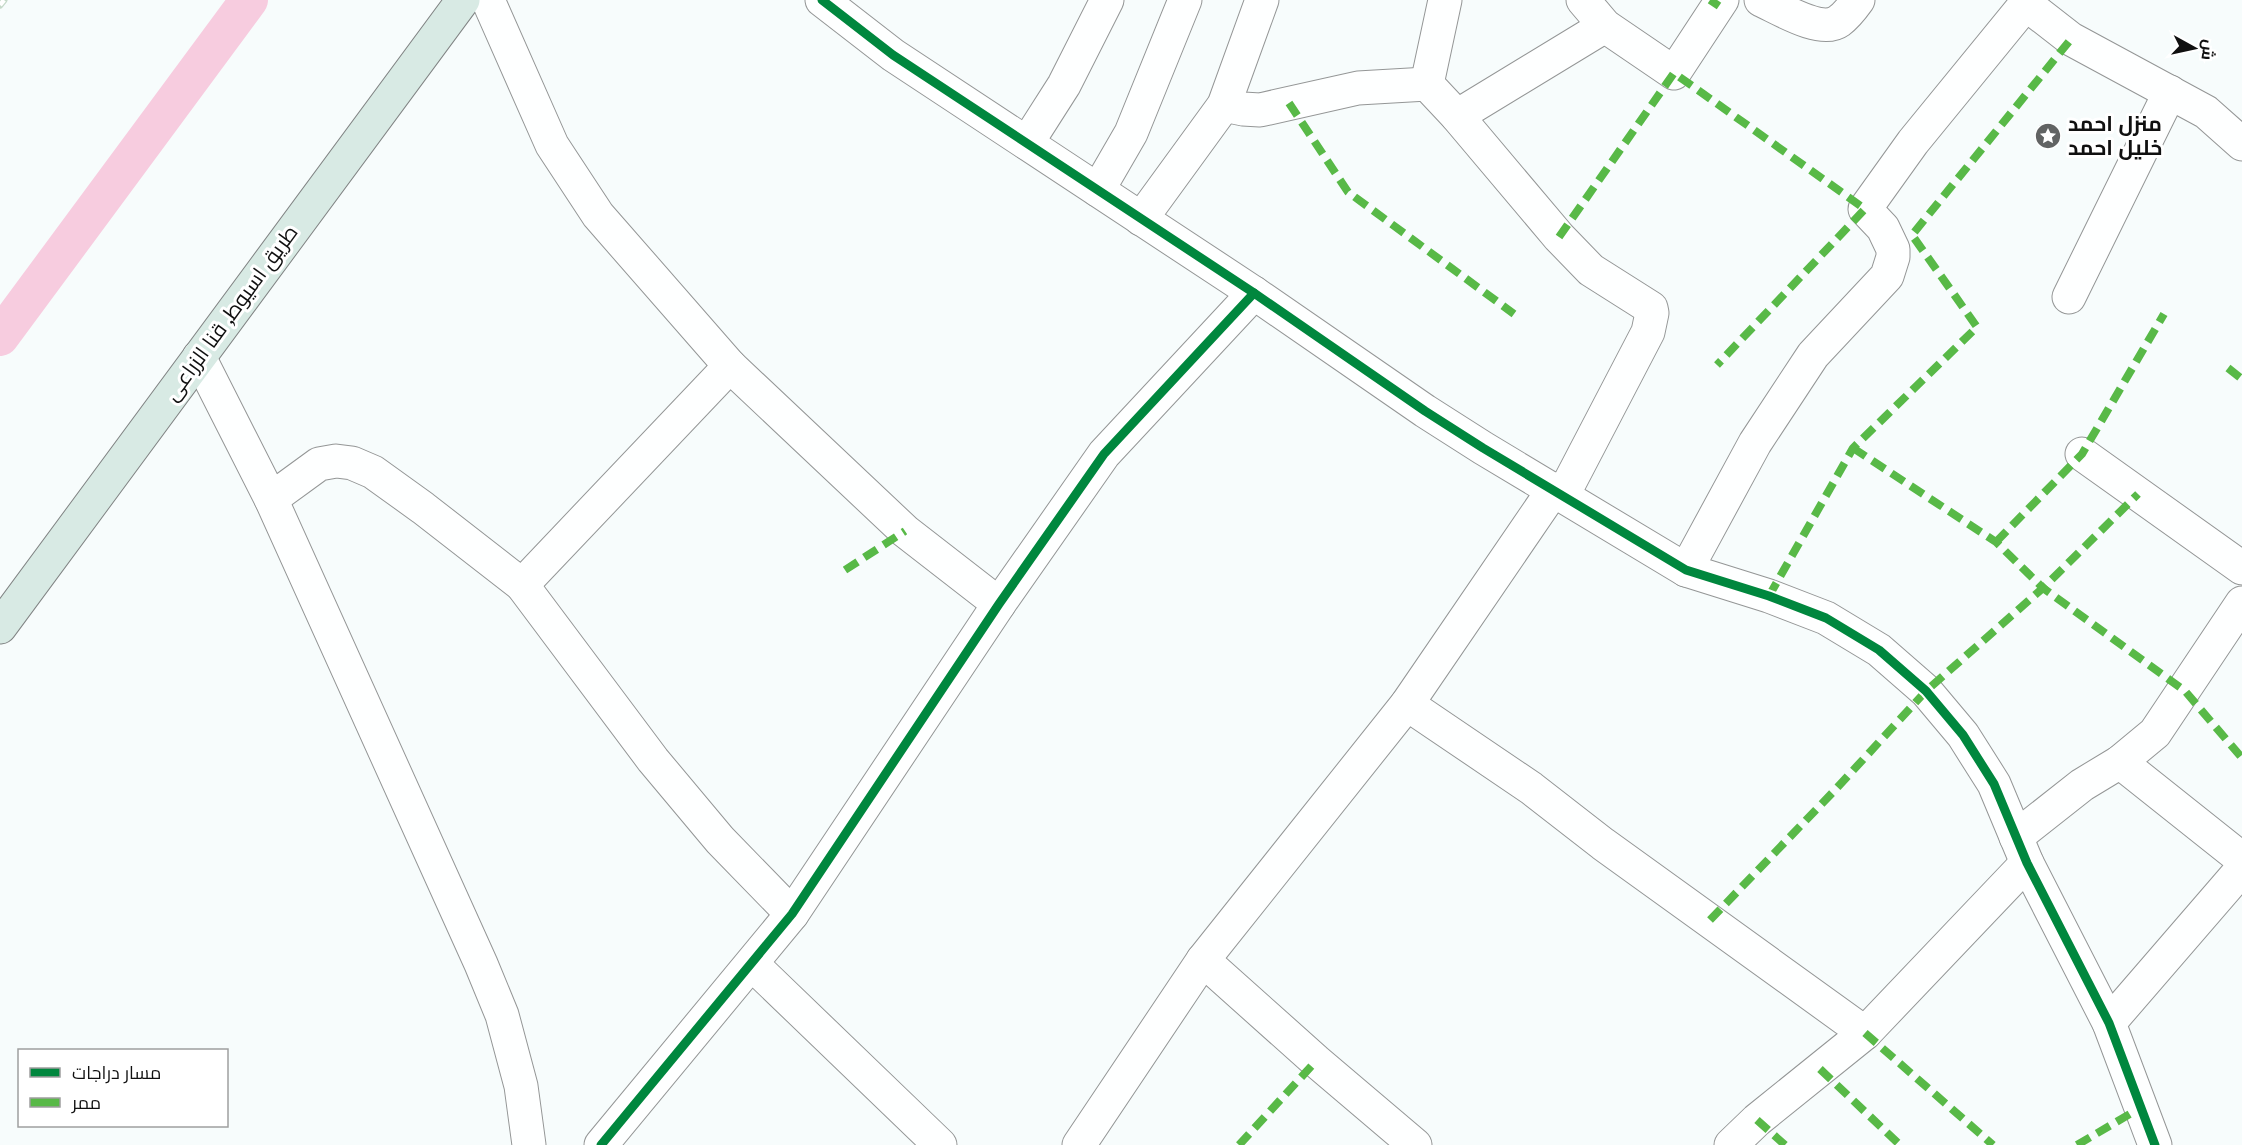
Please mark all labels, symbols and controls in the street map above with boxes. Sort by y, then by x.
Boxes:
north arrow [2164,18,2224,78]
text: ش [2197,38,2221,62]
place label: منزل احمد خليل احمد [2068,109,2162,161]
place icon: منزل احمد خليل احمد [2033,121,2063,151]
street label: طريق اسيوط, قنا الزراعى [157,219,303,406]
legend [18,1049,228,1127]
text: مسار دراجات [72,1060,161,1084]
text: ممر [71,1090,101,1114]

